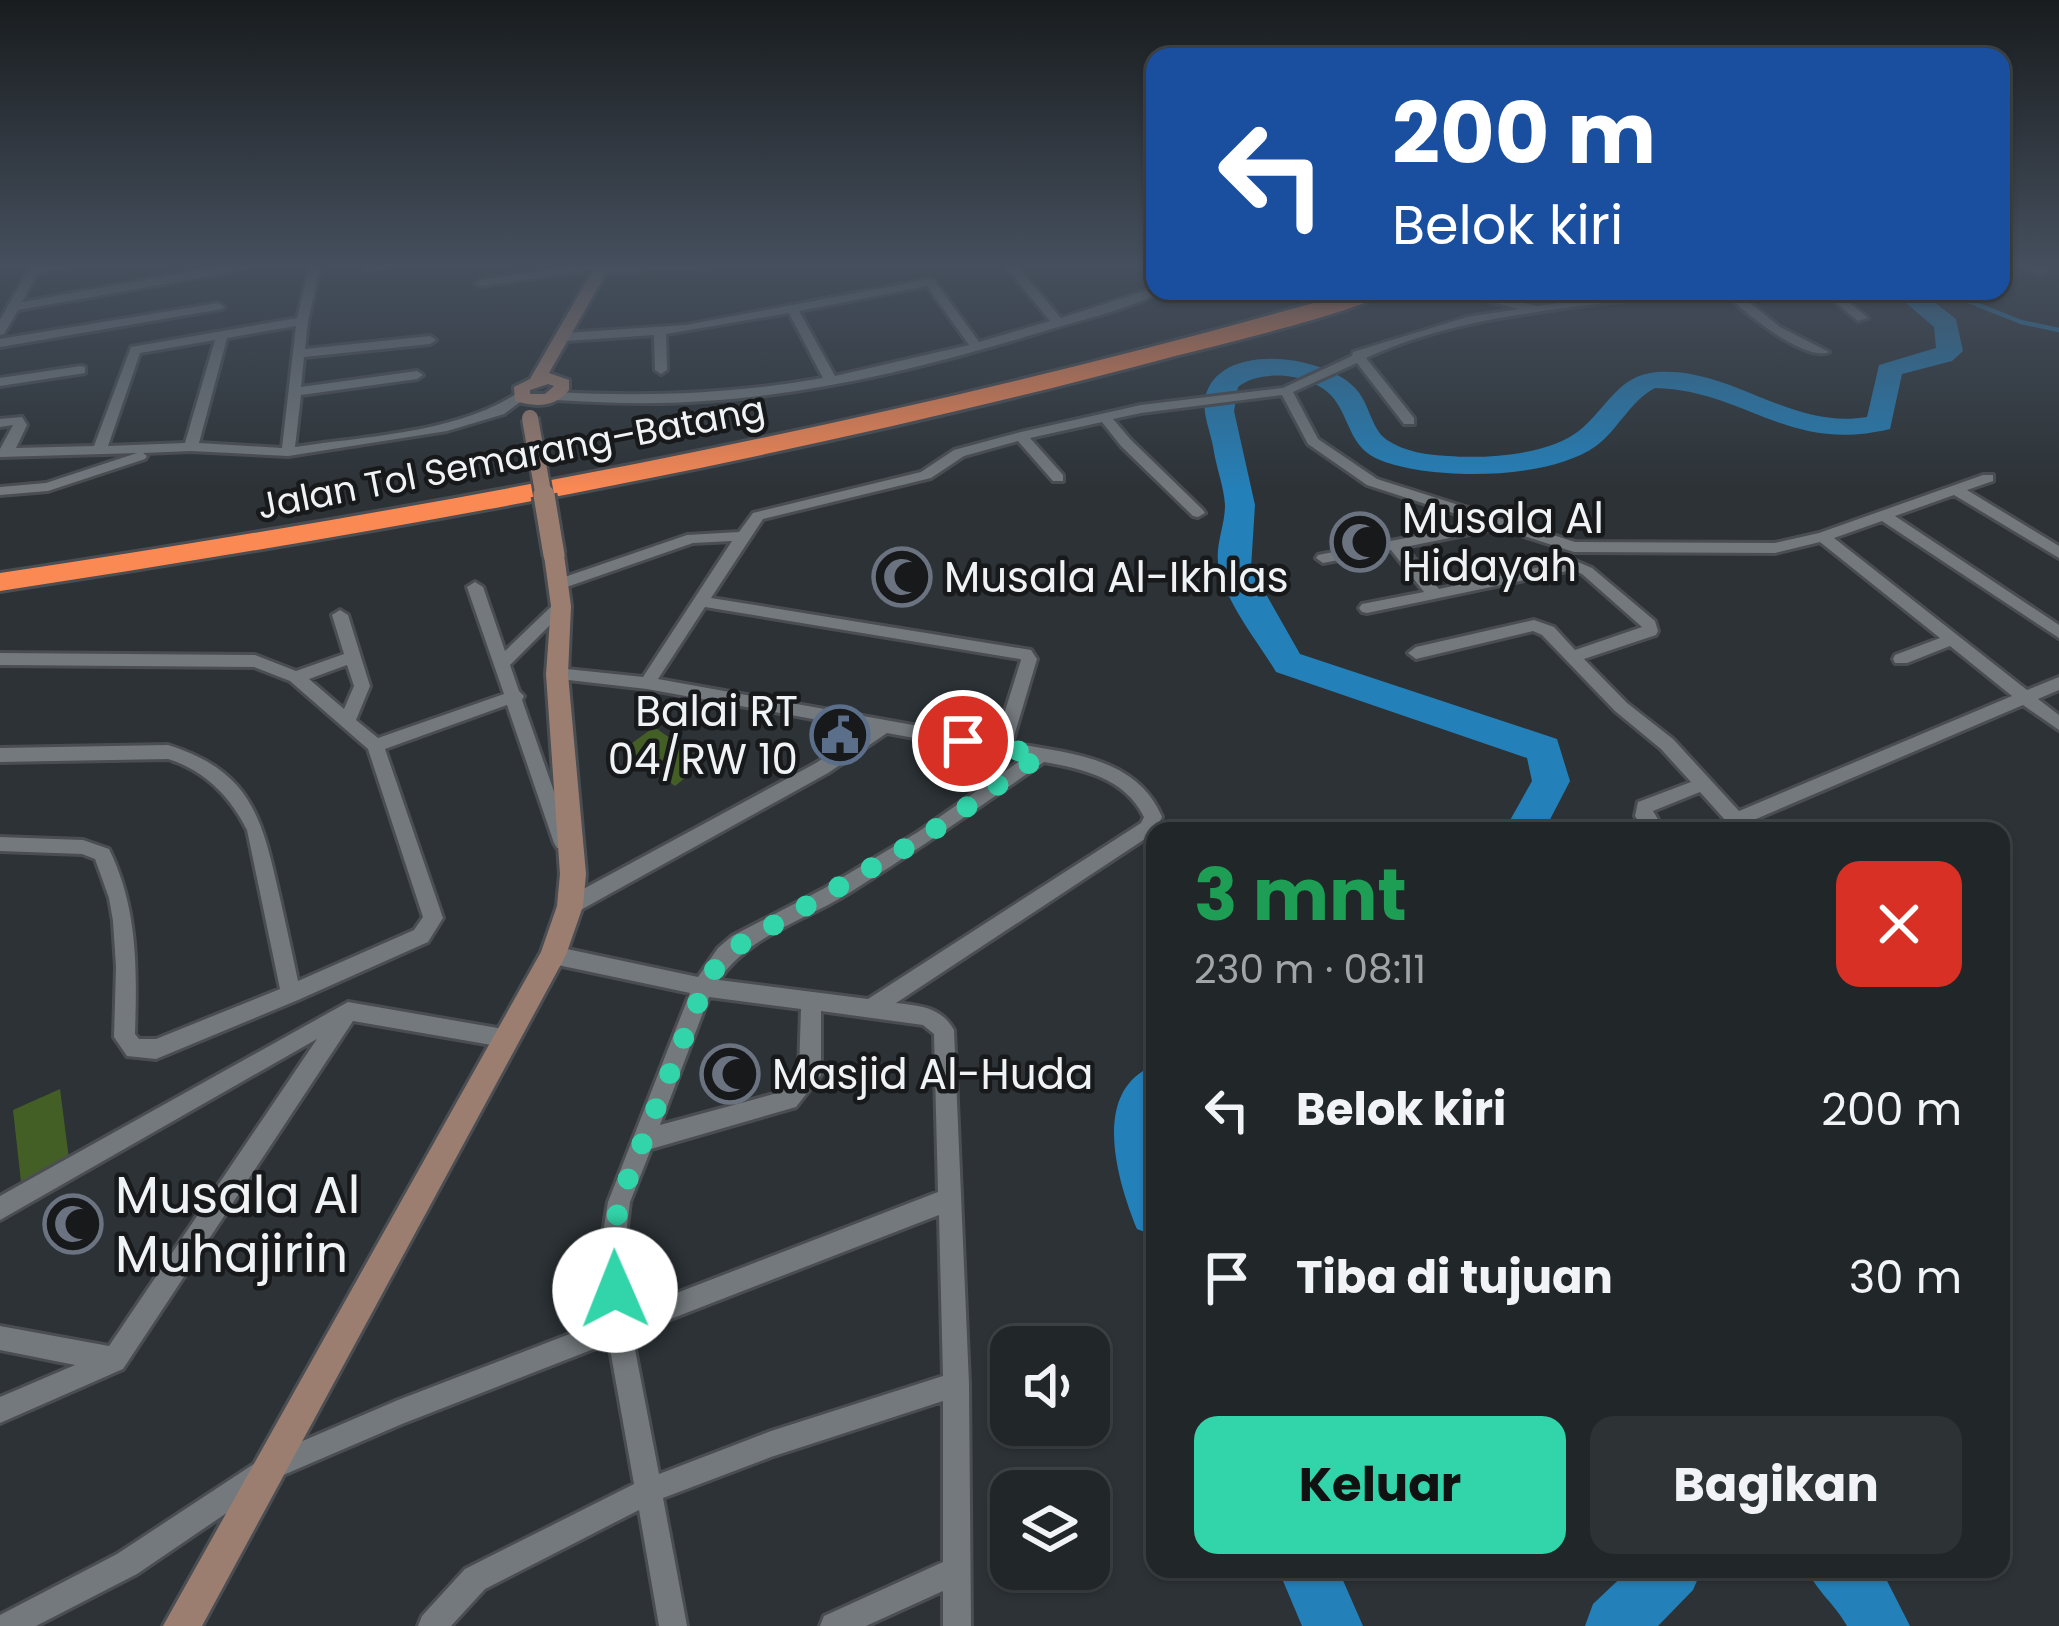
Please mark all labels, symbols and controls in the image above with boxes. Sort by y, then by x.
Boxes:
text: 200 m [1392,75,1656,192]
icon: left [1194,96,1350,252]
text: Belok kiri [1392,187,1623,263]
street label: Jalan Tol Semarang–Batang [253,383,769,532]
place label: Musala Al Hidayah [1402,489,1604,596]
mosque icon: Musala Al Hidayah [1329,511,1391,573]
mosque icon: Musala Al-Ikhlas [871,546,933,608]
place label: Musala Al-Ikhlas [944,548,1289,607]
place label: Balai RT 04/RW 10 [608,682,798,789]
pin [912,690,1014,792]
public building icon: Balai RT 04/RW 10 [809,704,871,766]
icon: arrive [930,708,996,774]
text: 3 mnt [1194,844,1407,945]
button: close [1836,861,1962,987]
text: 230 m · 08:11 [1194,942,1426,997]
mosque icon: Masjid Al-Huda [699,1043,761,1105]
place label: Masjid Al-Huda [772,1045,1093,1104]
icon: left [1194,1077,1260,1143]
text: Belok kiri [1296,1078,1506,1141]
text: 200 m [1821,1078,1962,1141]
place label: Musala Al Muhajirin [115,1159,360,1290]
mosque icon: Musala Al Muhajirin [42,1193,104,1255]
position arrow [552,1227,678,1353]
icon: arrive [1194,1245,1260,1311]
text: Tiba di tujuan [1296,1246,1613,1309]
text: 30 m [1849,1246,1962,1309]
map controls [990,1326,1110,1590]
button: sound [990,1326,1110,1446]
button: Keluar [1194,1416,1566,1554]
button: Bagikan [1590,1416,1962,1554]
button: layers [990,1470,1110,1590]

